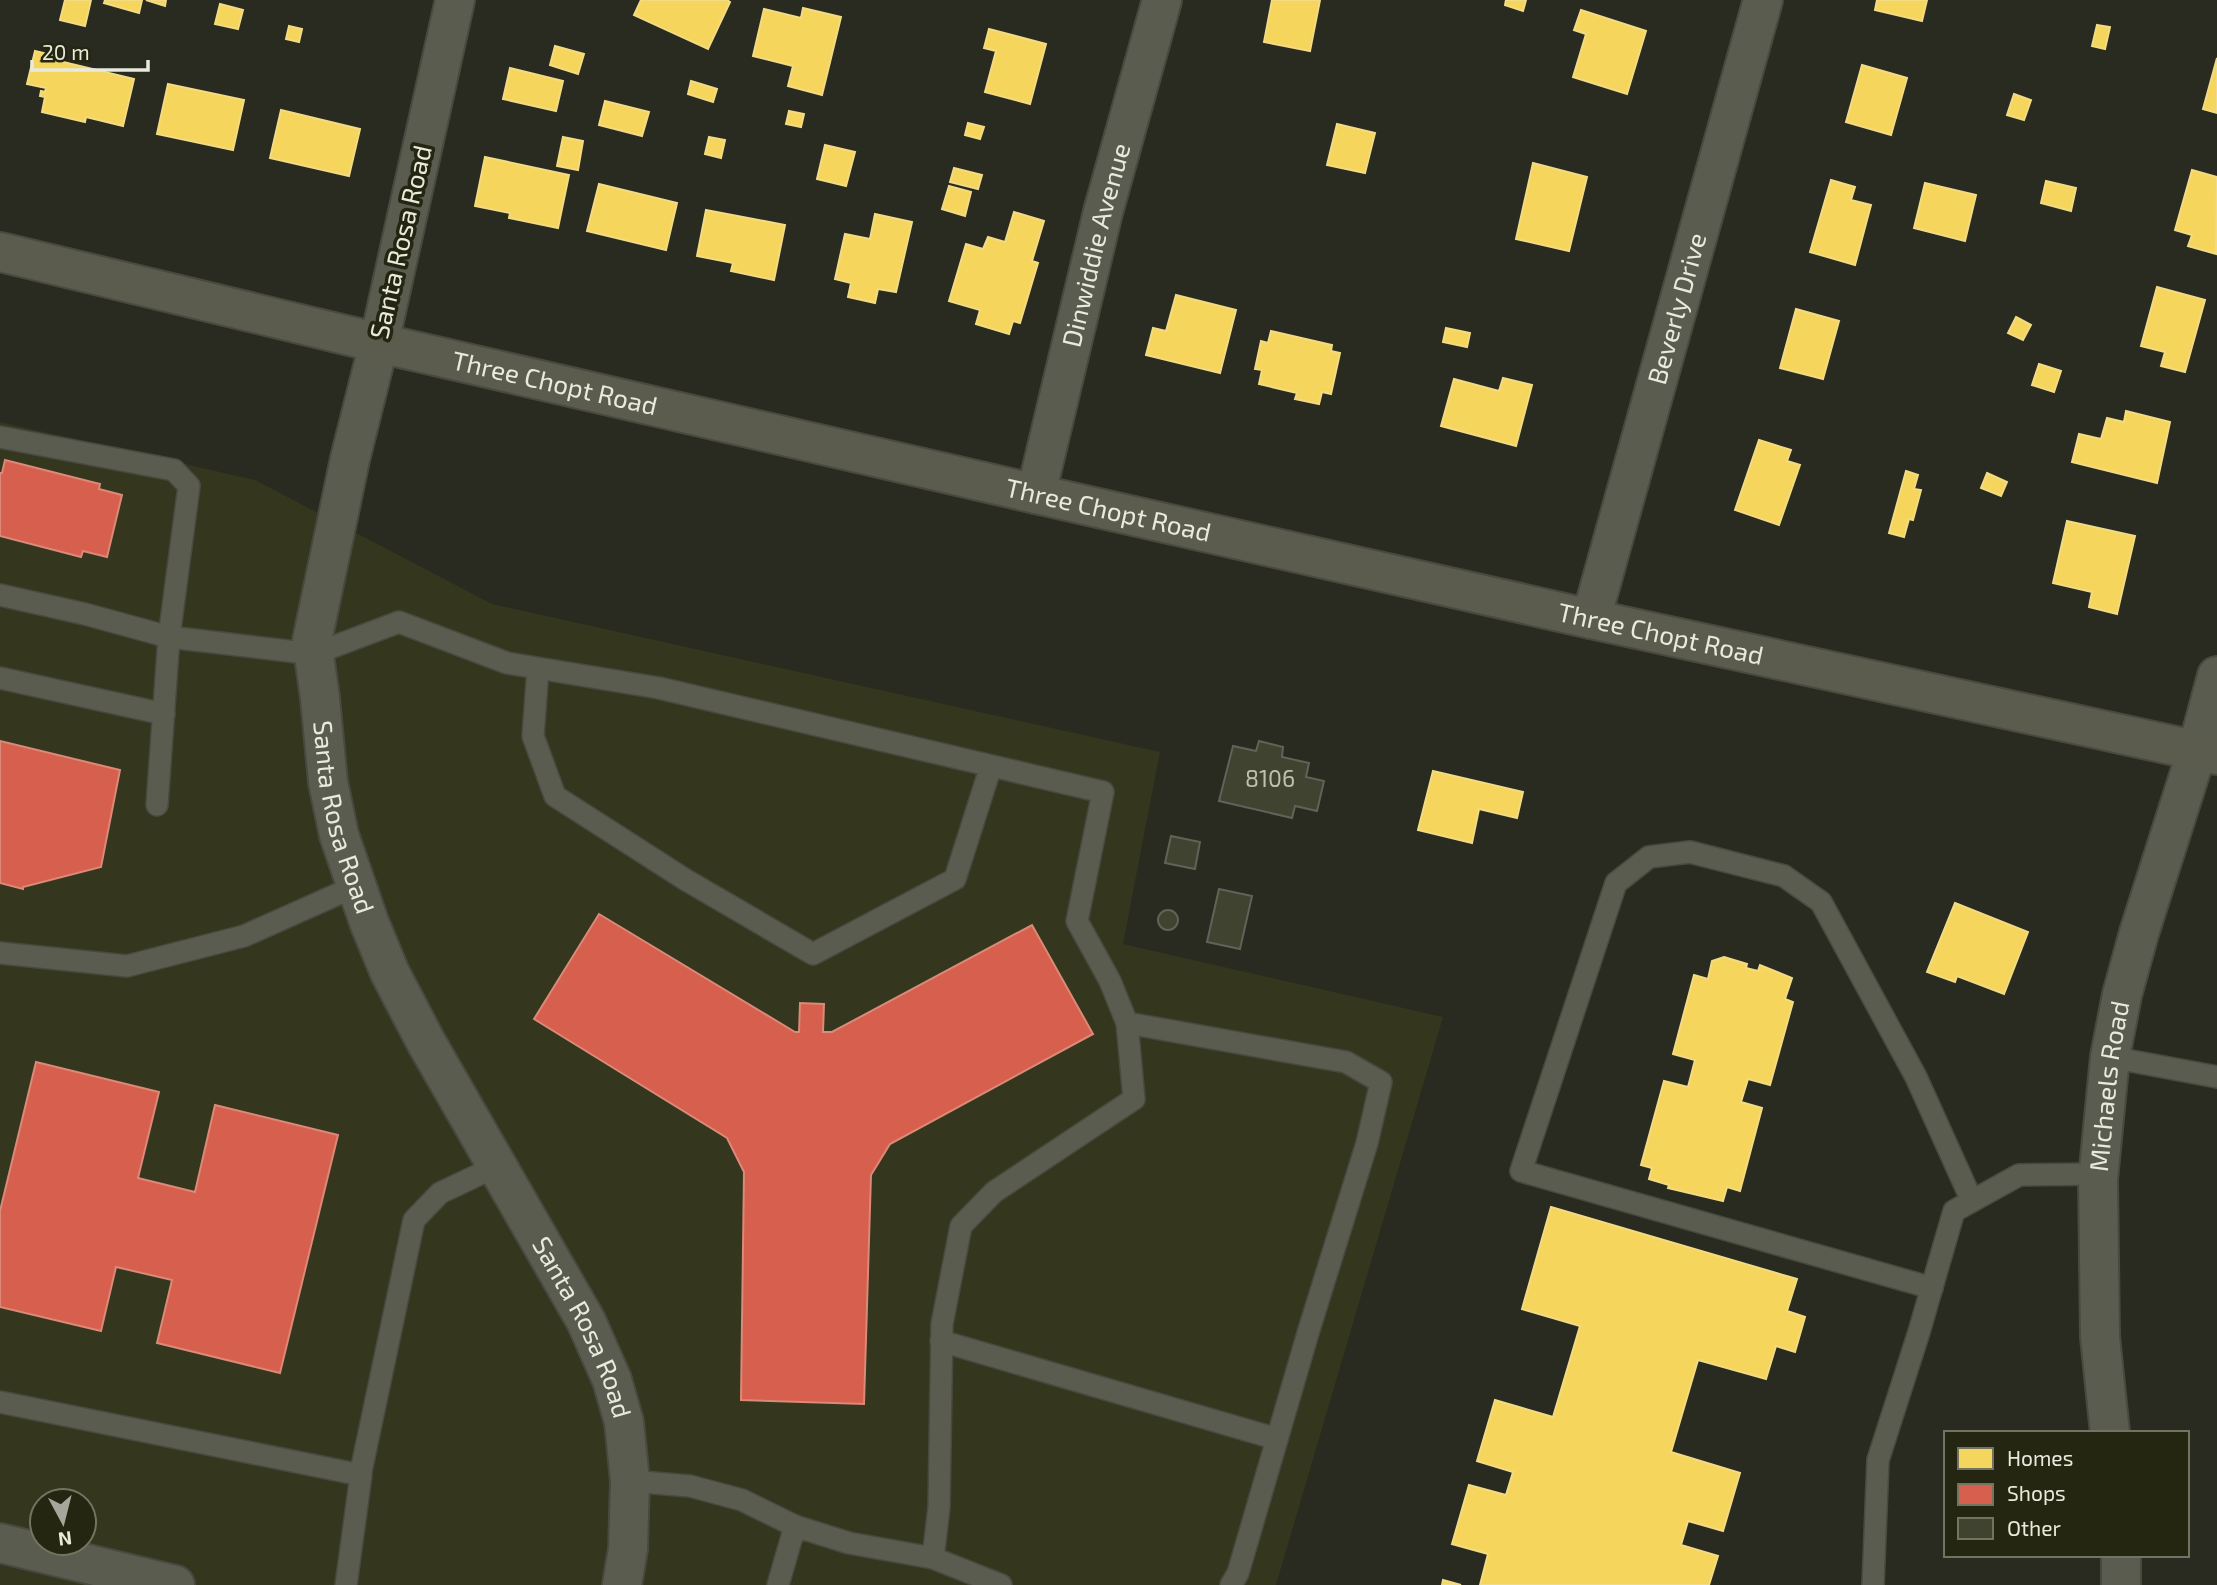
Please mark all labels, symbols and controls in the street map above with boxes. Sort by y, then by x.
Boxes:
scale bar [32,28,147,72]
text: 20 m [42,39,90,64]
street label: Dinwiddie Avenue [1054,139,1135,350]
street label: Santa Rosa Road [362,142,437,342]
street label: Beverly Drive [1640,229,1712,388]
street label: Three Chopt Road [449,343,661,420]
street label: Three Chopt Road [1003,471,1214,547]
street label: Three Chopt Road [1555,595,1767,670]
street label: Santa Rosa Road [308,719,382,917]
house number: 8106 [1245,764,1295,792]
street label: Michaels Road [2082,998,2135,1173]
street label: Santa Rosa Road [527,1231,639,1421]
legend [1944,1431,2189,1557]
text: Homes [2007,1445,2073,1470]
text: Shops [2007,1480,2066,1505]
north arrow [28,1487,98,1557]
text: Other [2007,1515,2062,1540]
text: N [57,1527,73,1552]

